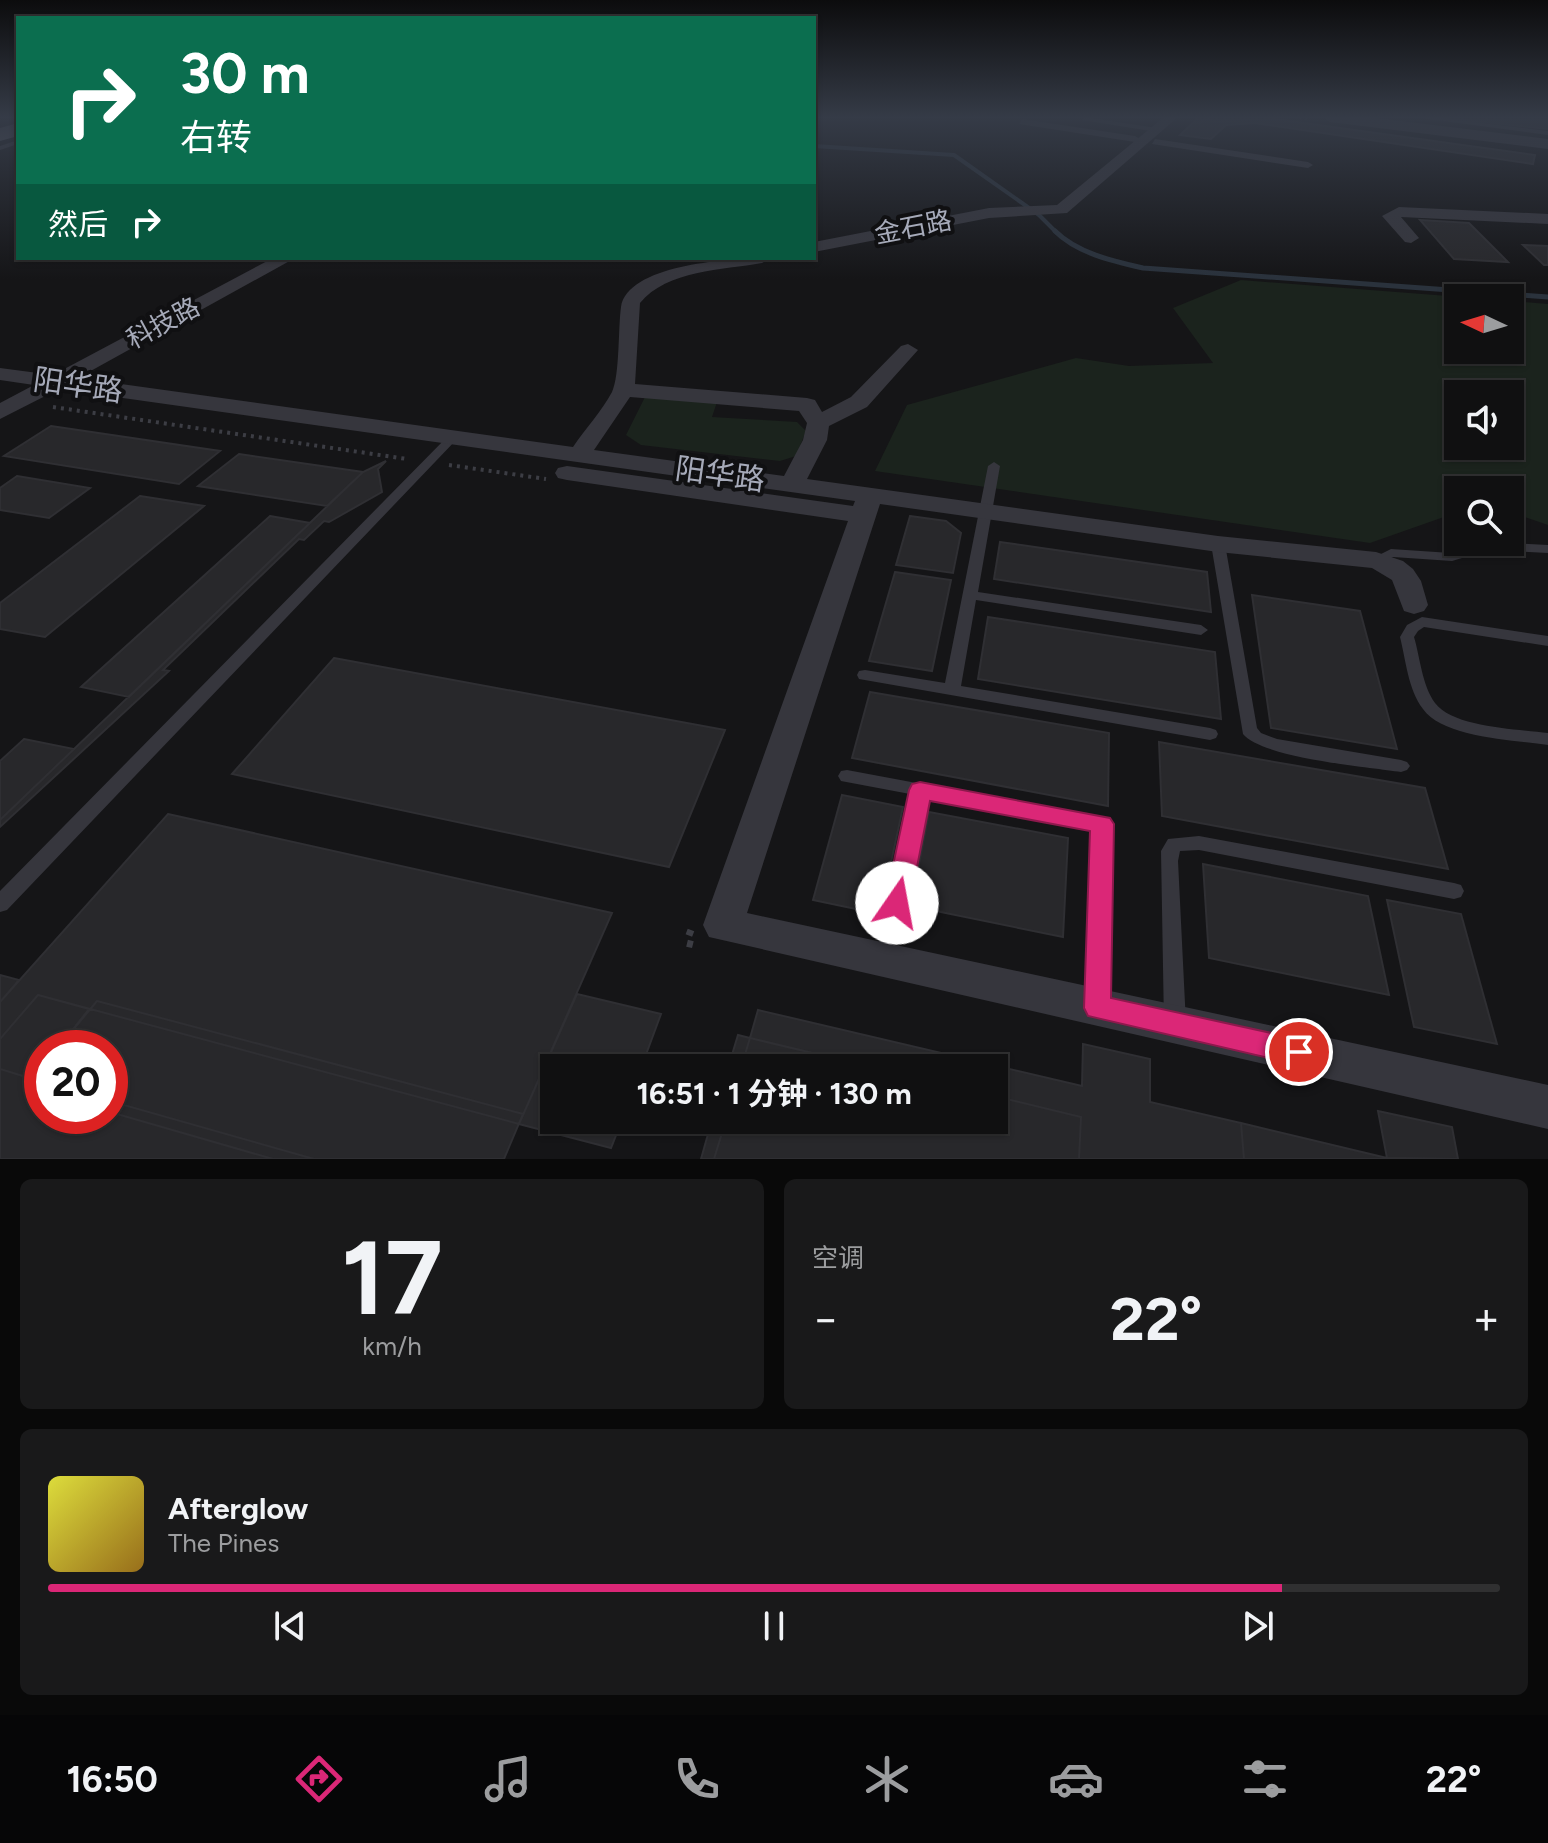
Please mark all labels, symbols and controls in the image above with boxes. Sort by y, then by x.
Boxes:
text: 30 m [180,40,310,107]
icon: right [48,48,152,152]
text: 右转 [180,116,252,159]
icon: right [124,200,168,244]
street label: 金石路 [872,204,954,250]
text: 然后 [48,206,108,243]
north arrow [1444,284,1524,364]
map controls [1444,284,1524,556]
street label: 科技路 [121,291,205,355]
street label: 阳华路 [31,360,125,410]
button: sound [1444,380,1524,460]
street label: 阳华路 [673,449,767,499]
button: search [1444,476,1524,556]
position arrow [855,861,939,945]
pin [1265,1018,1333,1086]
speed limit sign: 20 [24,1030,128,1134]
icon: arrive [1277,1030,1321,1074]
text: 16:51 · 1 分钟 · 130 m [636,1075,912,1112]
text: 17 [341,1215,443,1340]
text: 空调 [812,1242,864,1274]
text: 22° [1110,1283,1202,1355]
text: − [812,1292,839,1345]
text: + [1473,1292,1500,1345]
text: km/h [362,1330,422,1362]
text: Afterglow [168,1490,308,1527]
text: The Pines [168,1527,279,1559]
icon: previous [268,1604,312,1648]
icon: pause [752,1604,796,1648]
icon: next [1236,1604,1280,1648]
icon: directions [291,1751,347,1807]
icon: music [480,1751,536,1807]
icon: phone [669,1751,725,1807]
icon: climate [859,1751,915,1807]
icon: car [1048,1751,1104,1807]
icon: filters [1237,1751,1293,1807]
text: 16:50 [67,1758,158,1801]
text: 22° [1426,1758,1481,1801]

